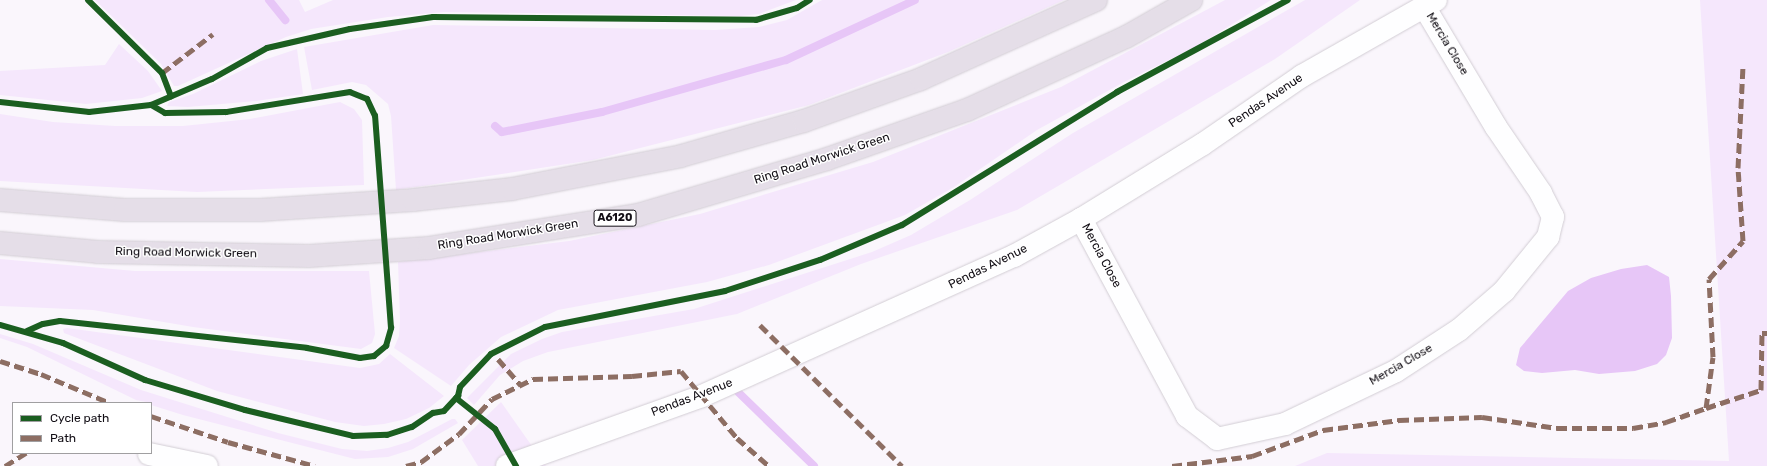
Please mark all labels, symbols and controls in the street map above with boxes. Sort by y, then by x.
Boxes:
street label: Mercia Close [1423,10,1471,78]
street label: Pendas Avenue [1226,71,1306,131]
street label: Ring Road Morwick Green [752,130,892,188]
road number: A6120 [593,209,637,227]
street label: Ring Road Morwick Green [437,217,579,253]
street label: Mercia Close [1078,222,1124,290]
street label: Pendas Avenue [946,242,1030,292]
street label: Ring Road Morwick Green [115,245,257,261]
street label: Mercia Close [1367,341,1435,389]
street label: Pendas Avenue [649,376,735,420]
legend [12,402,152,454]
text: Cycle path [50,411,109,425]
text: Path [50,431,76,445]

